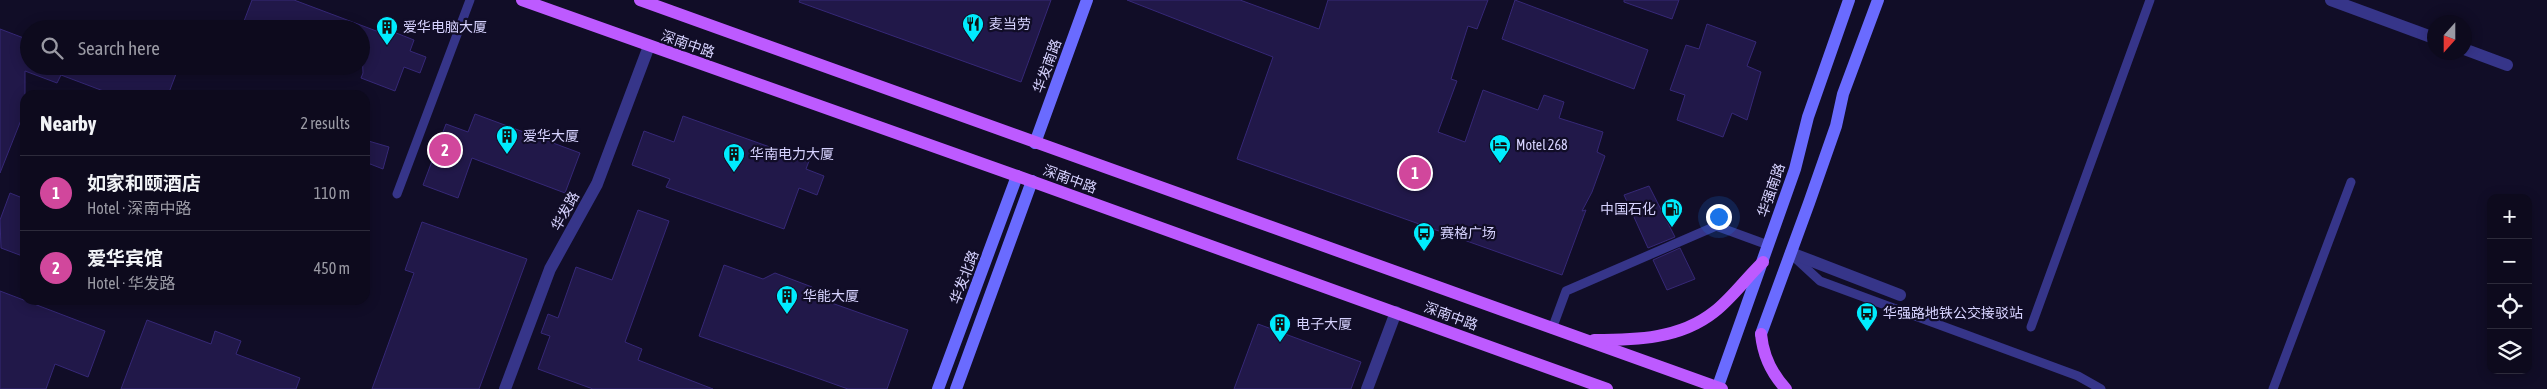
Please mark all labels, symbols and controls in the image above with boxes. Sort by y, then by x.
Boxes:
restaurant icon: 麦当劳 [961,12,985,43]
building icon: 爱华电脑大厦 [375,15,399,46]
north arrow [2427,15,2472,60]
place label: 麦当劳 [989,16,1031,32]
place label: 爱华电脑大厦 [403,19,487,35]
search box [20,20,370,75]
street label: 深南中路 [659,27,717,61]
icon: search [38,34,66,62]
text: Search here [78,37,160,59]
street label: 华发南路 [1030,37,1064,95]
text: Nearby [40,111,96,135]
text: 2 results [300,114,350,132]
building icon: 爱华大厦 [495,124,519,155]
place label: 爱华大厦 [523,128,579,144]
pin: 2 [429,131,461,169]
hotel icon: Motel 268 [1488,133,1512,164]
place label: Motel 268 [1516,137,1568,153]
building icon: 华南电力大厦 [722,142,746,173]
place label: 华南电力大厦 [750,146,834,162]
pin: 1 [1399,154,1431,192]
street label: 华强南路 [1754,161,1788,219]
street label: 深南中路 [1041,162,1099,196]
text: 如家和颐酒店 [87,172,201,194]
text: 1 [52,184,60,202]
text: 110 m [314,184,350,202]
street label: 华发路 [548,189,582,233]
map controls [2487,194,2532,374]
button: + [2487,194,2532,239]
fuel station icon: 中国石化 [1660,197,1684,228]
text: Hotel · 深南中路 [87,199,192,217]
place label: 中国石化 [1600,201,1656,217]
your location [1706,204,1732,230]
bus stop icon: 赛格广场 [1412,221,1436,252]
place label: 赛格广场 [1440,225,1496,241]
button: − [2487,239,2532,284]
text: 爱华宾馆 [87,247,163,269]
street label: 华发北路 [946,248,982,306]
text: 2 [52,259,60,277]
text: 450 m [314,259,350,277]
text: Hotel · 华发路 [87,274,176,292]
building icon: 华能大厦 [775,284,799,315]
button: locate [2487,284,2532,329]
place label: 华能大厦 [803,288,859,304]
street label: 深南中路 [1422,299,1480,333]
bus stop icon: 华强路地铁公交接驳站 [1855,301,1879,332]
place label: 华强路地铁公交接驳站 [1883,305,2023,321]
building icon: 电子大厦 [1268,312,1292,343]
place label: 电子大厦 [1296,316,1352,332]
button: layers [2487,329,2532,374]

